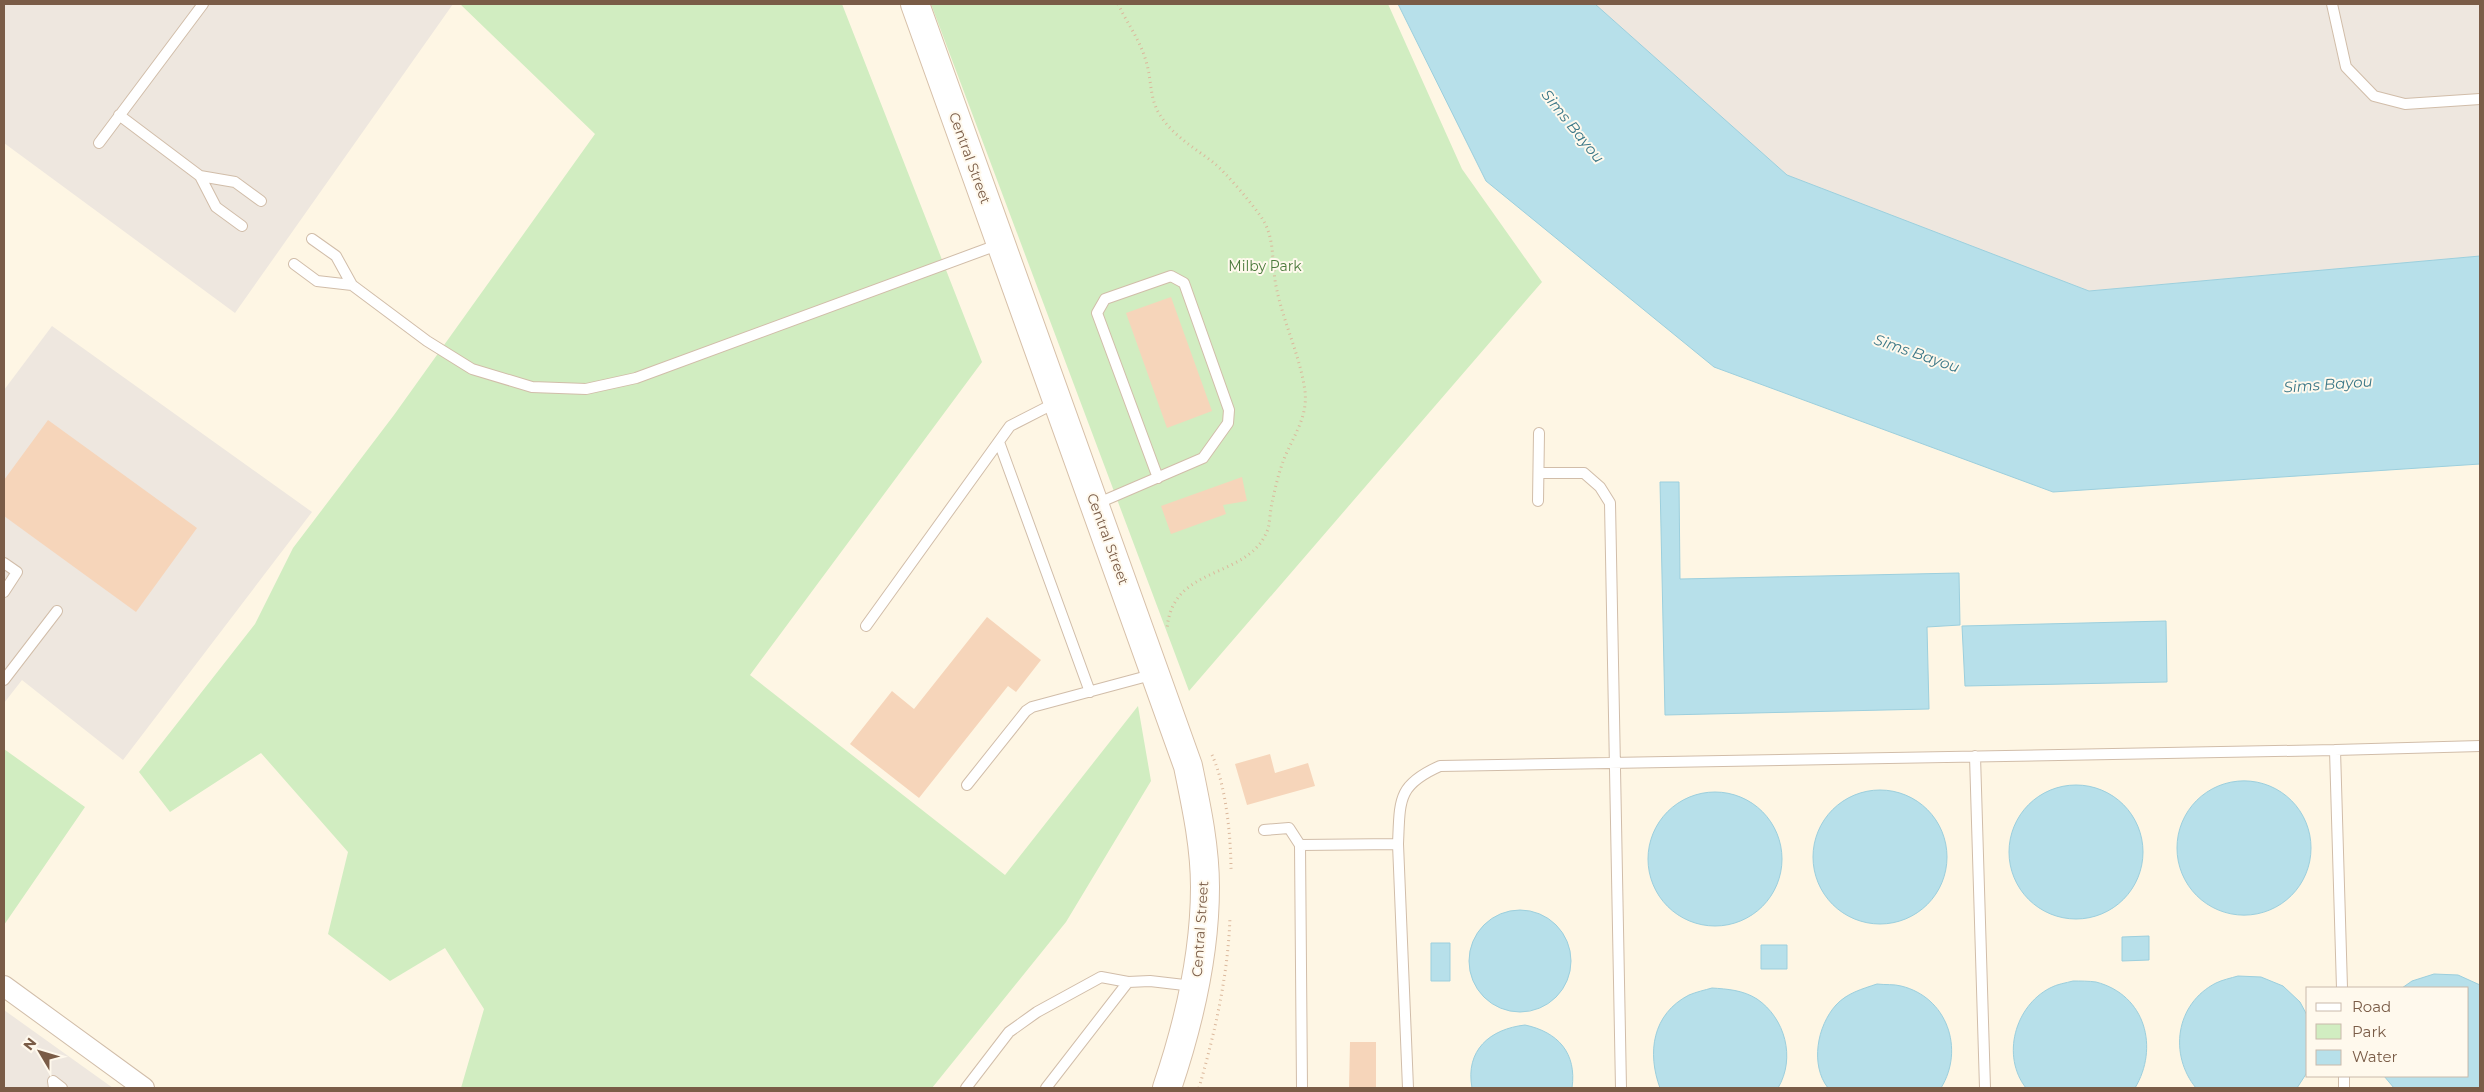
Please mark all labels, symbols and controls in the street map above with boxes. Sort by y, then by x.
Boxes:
water label: Sims Bayou [1538,85,1608,167]
street label: Central Street [945,110,995,207]
park label: Milby Park [1228,257,1302,275]
water label: Sims Bayou [1872,329,1962,377]
water label: Sims Bayou [2283,371,2373,397]
street label: Central Street [1083,491,1133,588]
street label: Central Street [1188,880,1212,978]
legend [2306,987,2469,1077]
text: Road [2352,997,2391,1016]
text: Park [2352,1022,2386,1041]
north arrow [15,1027,65,1077]
text: N [19,1034,40,1054]
text: Water [2352,1047,2398,1066]

